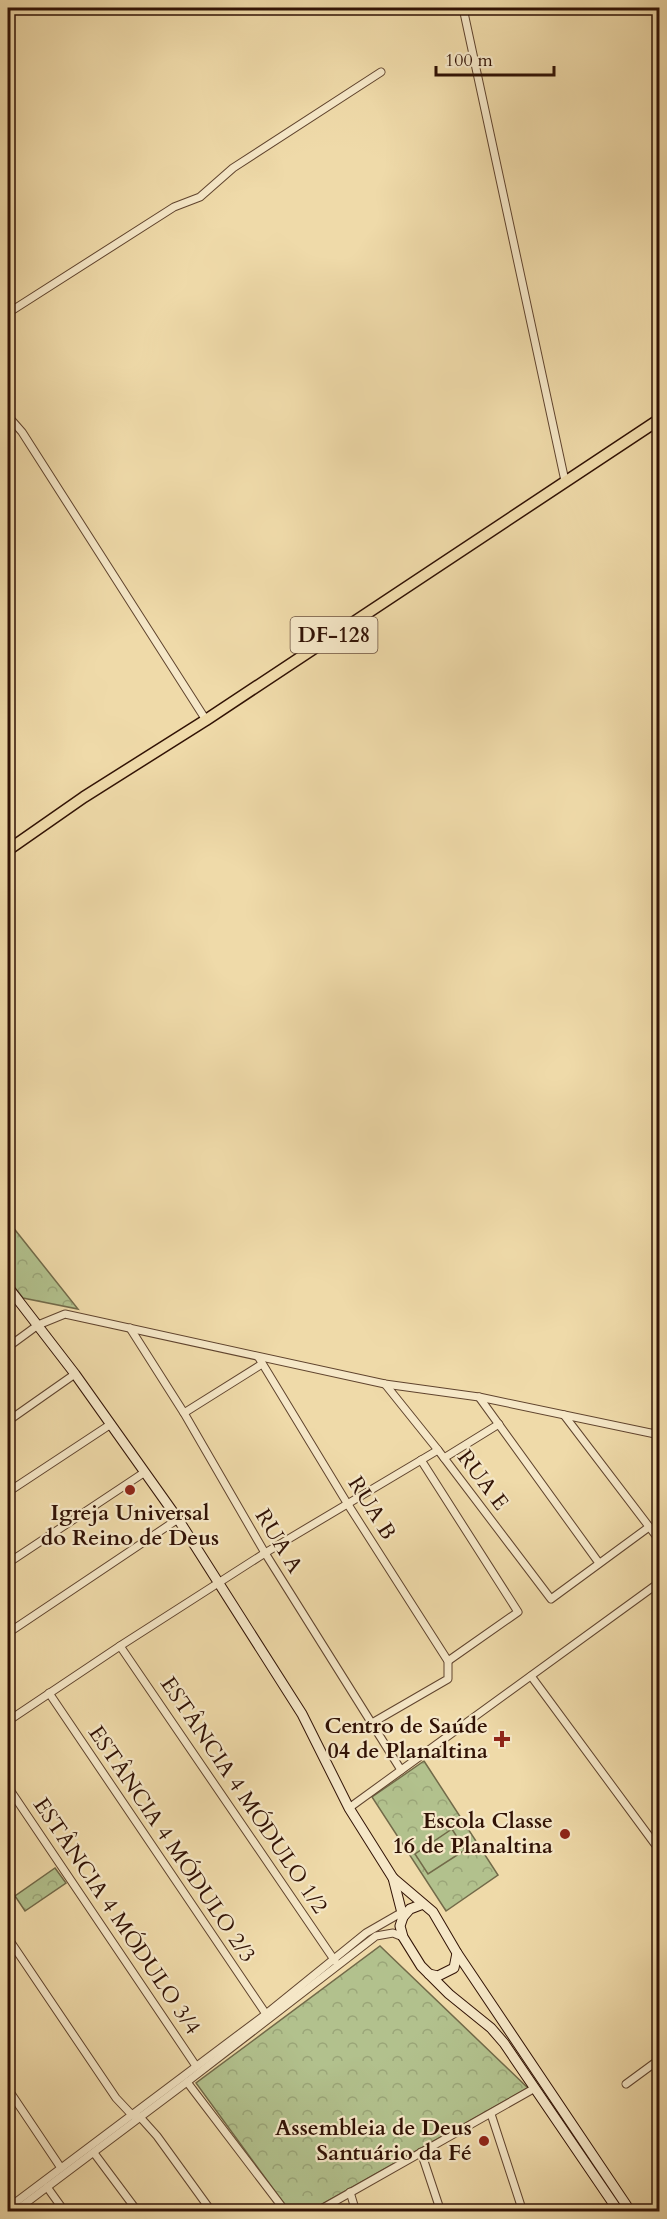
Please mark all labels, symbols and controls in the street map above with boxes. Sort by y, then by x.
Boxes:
scale bar [436,39,554,77]
text: 100 m [445,48,493,73]
road number: DF-128 [290,617,378,653]
street label: RUA E [450,1444,516,1516]
street label: RUA B [341,1470,403,1546]
marker: Igreja Universal do Reino de Deus [123,1483,137,1497]
place label: Igreja Universal do Reino de Deus [41,1498,219,1553]
street label: RUA A [248,1503,310,1579]
street label: ESTÂNCIA 4 MÓDULO 1/2 [153,1671,335,1919]
place label: Centro de Saúde 04 de Planaltina [324,1711,488,1766]
street label: ESTÂNCIA 4 MÓDULO 2/3 [81,1720,263,1968]
marker: Centro de Saúde 04 de Planaltina [493,1730,511,1748]
street label: ESTÂNCIA 4 MÓDULO 3/4 [26,1792,208,2040]
place label: Escola Classe 16 de Planaltina [393,1806,553,1861]
marker: Escola Classe 16 de Planaltina [558,1827,572,1841]
place label: Assembleia de Deus Santuário da Fé [275,2113,472,2168]
marker: Assembleia de Deus Santuário da Fé [477,2134,491,2148]

